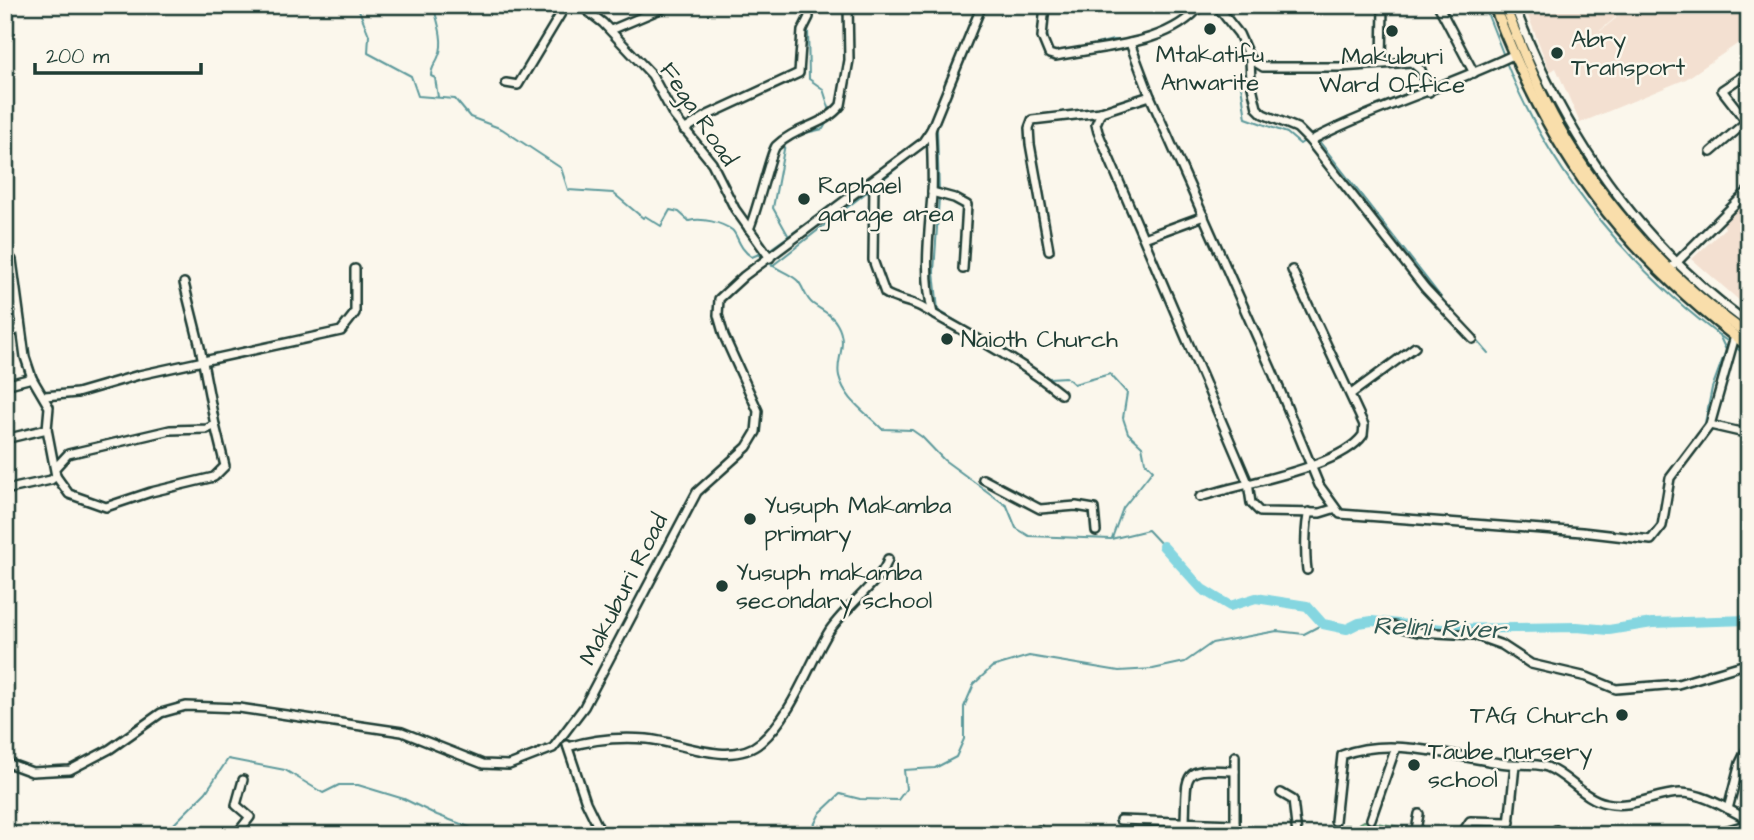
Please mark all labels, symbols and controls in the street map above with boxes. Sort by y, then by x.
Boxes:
marker: Mtakatifu Anwarite [1202,21,1218,37]
marker: Makuburi Ward Office [1384,23,1400,39]
place label: Abry Transport [1571,23,1686,85]
scale bar [35,32,201,76]
place label: Mtakatifu Anwarite [1156,38,1264,100]
place label: Makuburi Ward Office [1319,40,1465,102]
text: 200 m [46,42,110,71]
marker: Abry Transport [1549,45,1565,61]
street label: Fega Road [650,56,746,174]
place label: Raphael garage area [818,169,954,232]
marker: Raphael garage area [796,191,812,207]
place label: Naioth Church [961,323,1118,357]
marker: Naioth Church [939,331,955,347]
place label: Yusuph Makamba primary [764,489,951,552]
street label: Makuburi Road [571,508,677,671]
marker: Yusuph Makamba primary [742,511,758,527]
place label: Yusuph makamba secondary school [736,556,932,619]
marker: Yusuph makamba secondary school [714,578,730,594]
water label: Relini River [1372,608,1508,648]
place label: TAG Church [1470,699,1608,733]
marker: TAG Church [1614,707,1630,723]
place label: Taube nursery school [1428,735,1592,797]
marker: Taube nursery school [1406,757,1422,773]

